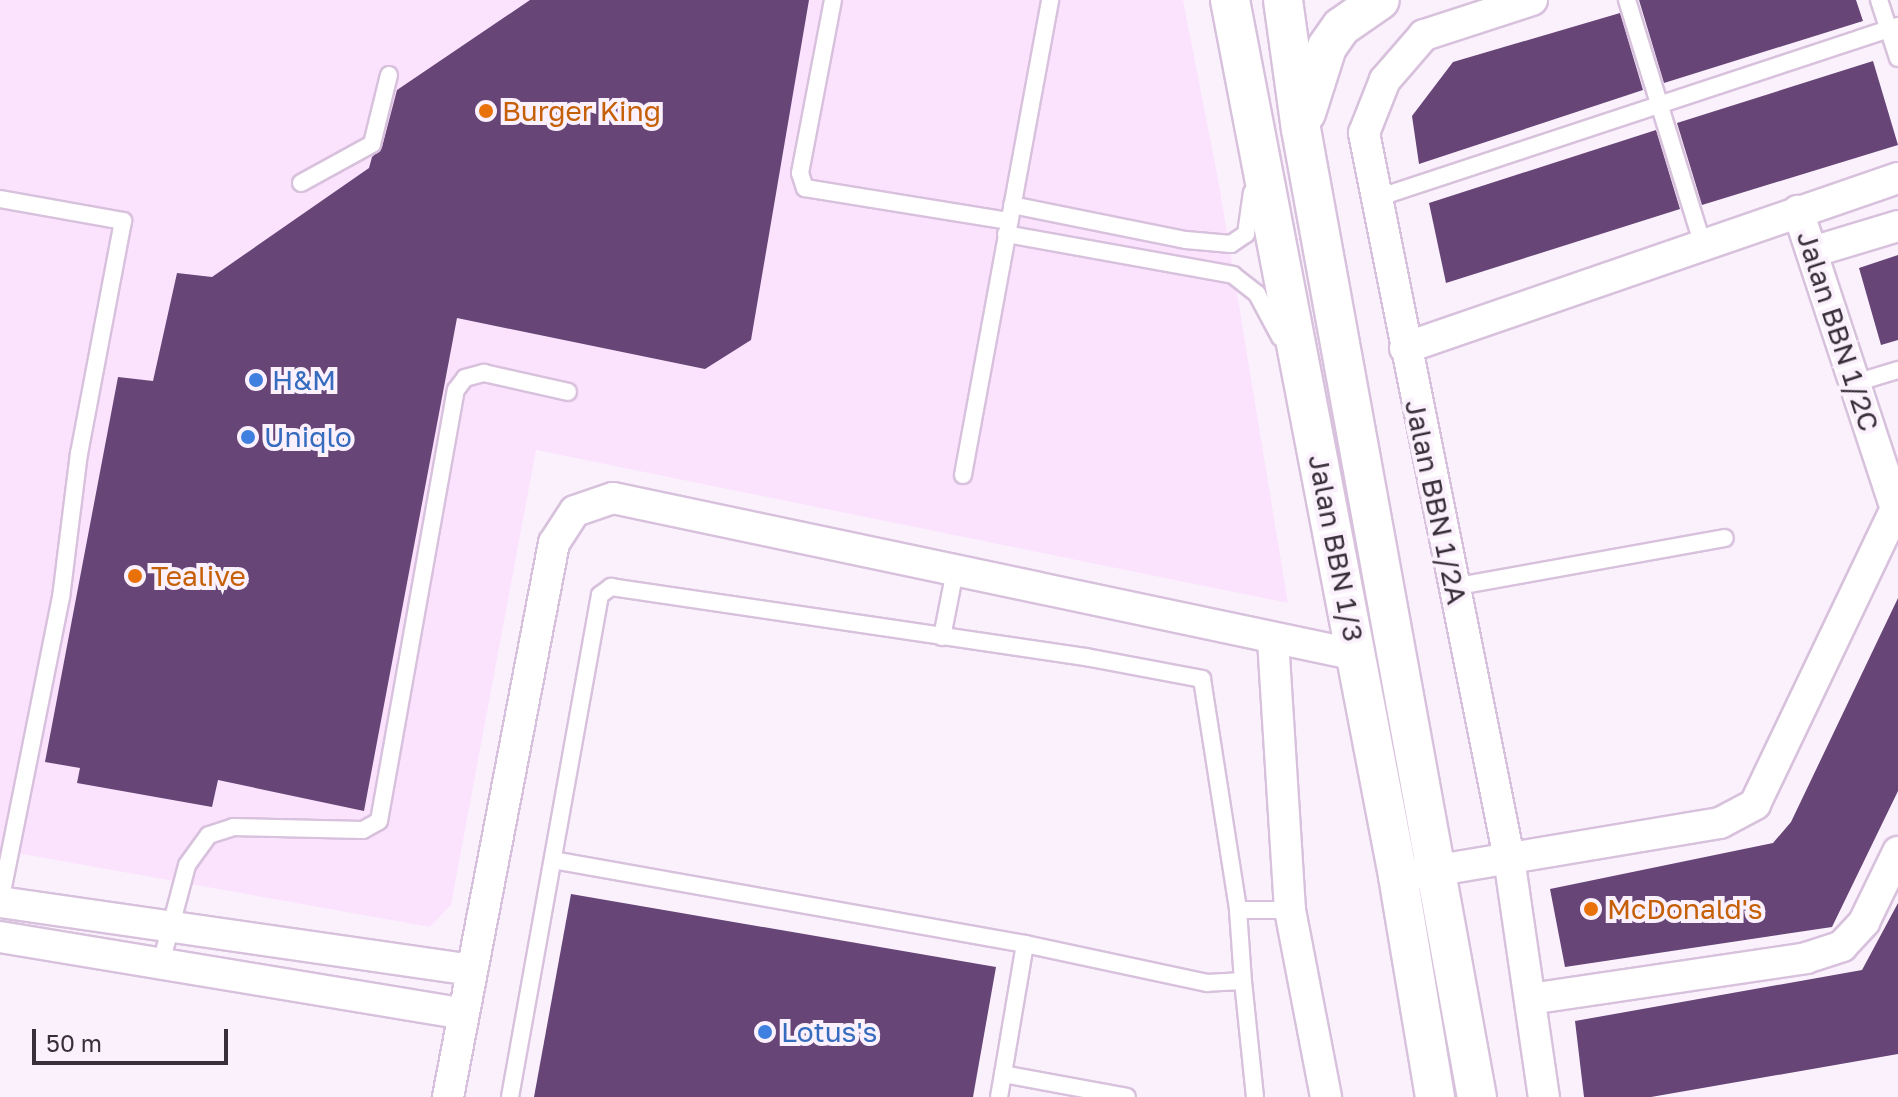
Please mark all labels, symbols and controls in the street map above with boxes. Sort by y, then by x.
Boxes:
place label: Burger King [502,94,661,128]
marker: Burger King [477,102,495,120]
street label: Jalan BBN 1/2C [1790,227,1886,435]
place label: H&M [272,363,336,397]
marker: H&M [247,371,265,389]
street label: Jalan BBN 1/2A [1398,397,1474,607]
place label: Uniqlo [264,420,352,454]
marker: Uniqlo [239,428,257,446]
street label: Jalan BBN 1/3 [1301,452,1371,644]
place label: Tealive [151,559,246,593]
marker: Tealive [126,567,144,585]
place label: McDonald's [1607,892,1763,926]
marker: McDonald's [1582,900,1600,918]
scale bar [36,1013,232,1063]
place label: Lotus's [781,1015,877,1049]
marker: Lotus's [756,1023,774,1041]
text: 50 m [46,1028,102,1057]

